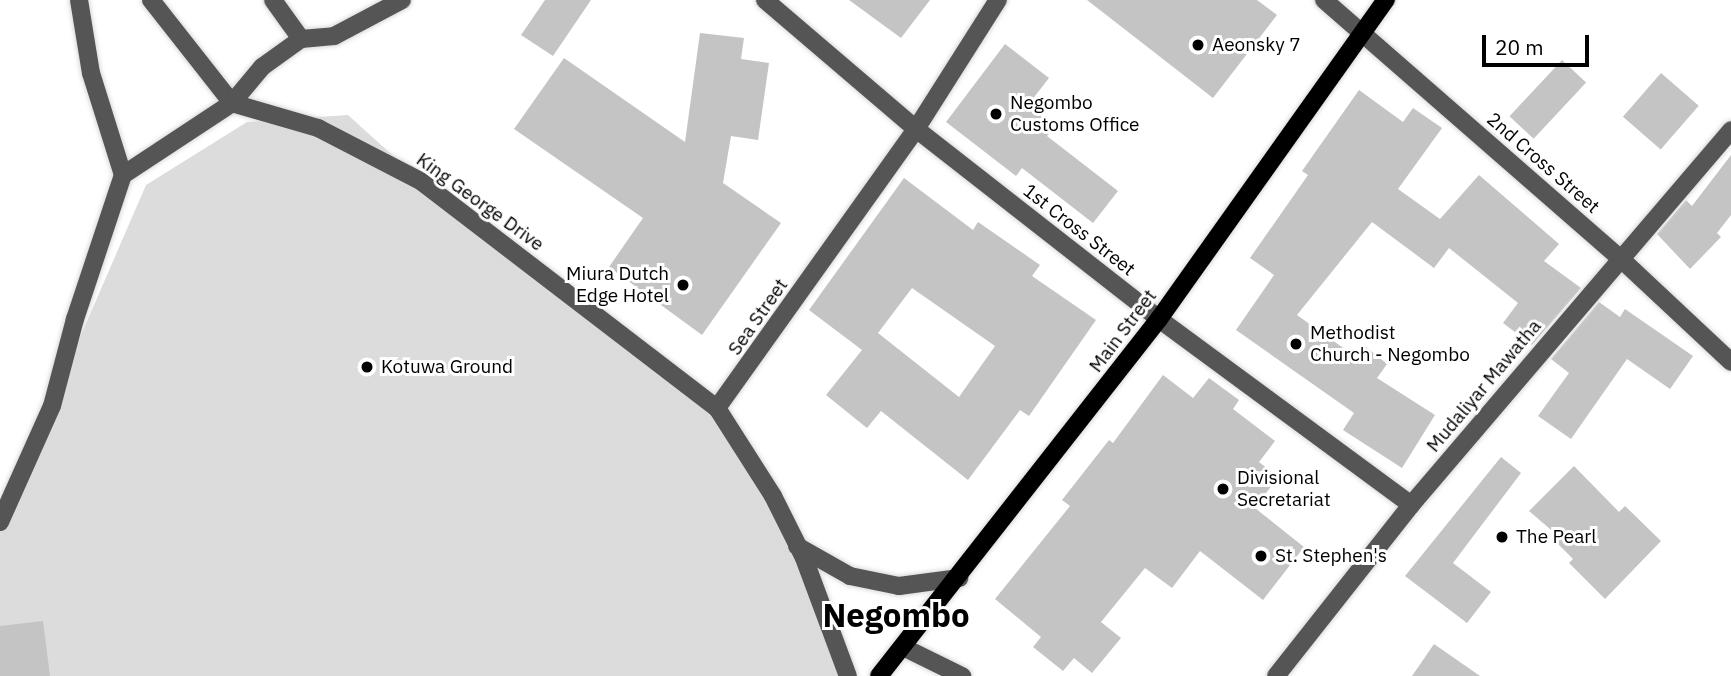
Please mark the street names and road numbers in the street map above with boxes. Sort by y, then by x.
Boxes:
street label: 2nd Cross Street [1482,108,1604,218]
street label: King George Drive [412,148,548,256]
street label: 1st Cross Street [1018,179,1140,281]
street label: Sea Street [723,274,793,360]
street label: Main Street [1084,285,1162,377]
street label: Mudaliyar Mawatha [1422,315,1546,457]

